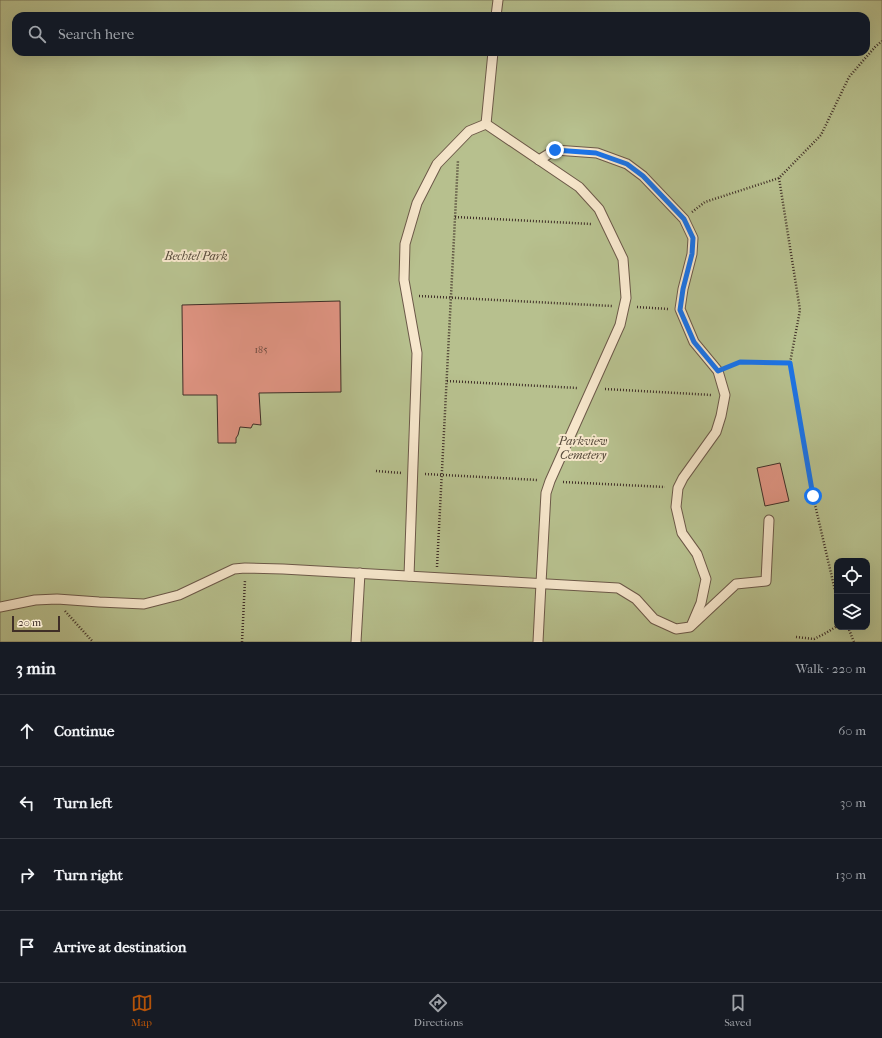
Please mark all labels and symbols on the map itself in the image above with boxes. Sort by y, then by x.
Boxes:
route end [546,141,564,159]
park label: Bechtel Park [163,249,228,263]
house number: 185 [255,344,267,356]
park label: Parkview Cemetery [558,434,608,462]
route start [804,487,822,505]
scale bar [12,614,60,633]

